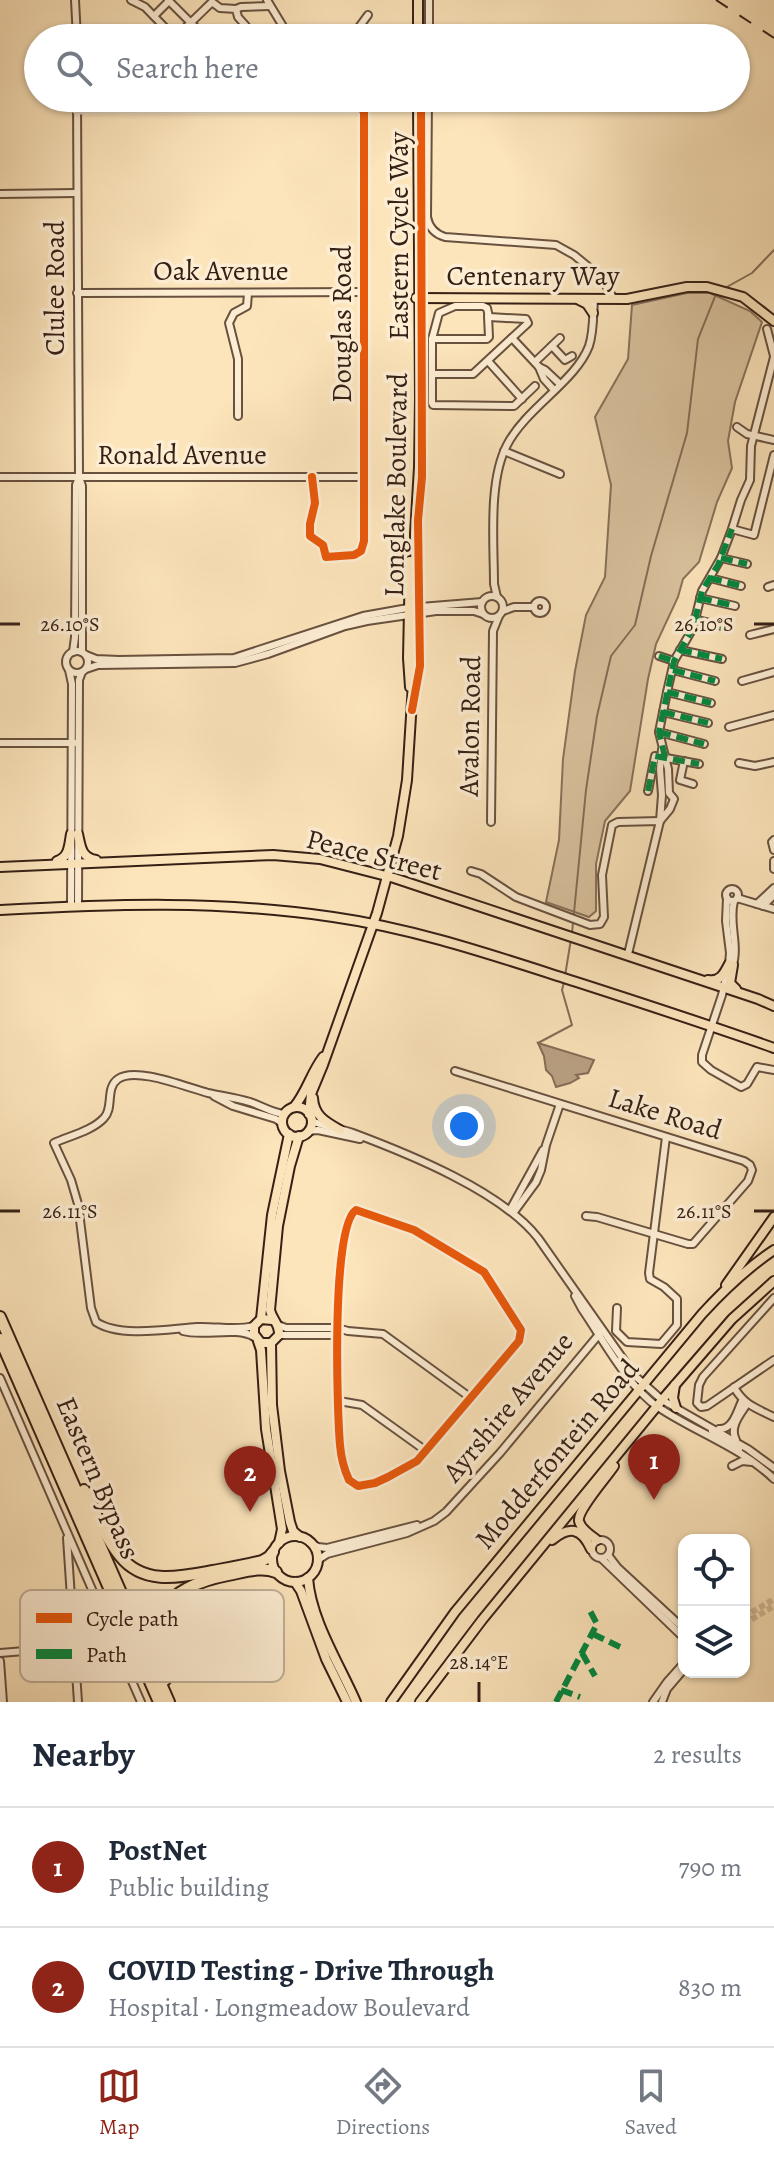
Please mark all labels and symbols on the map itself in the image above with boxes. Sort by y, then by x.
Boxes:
street label: Eastern Cycle Way [380,131,418,340]
street label: Clulee Road [36,219,74,356]
street label: Douglas Road [323,244,361,403]
street label: Oak Avenue [153,252,289,290]
street label: Centenary Way [446,257,620,295]
street label: Longlake Boulevard [375,372,417,597]
street label: Ronald Avenue [97,436,267,474]
text: 26.10°S [41,611,99,638]
text: 26.10°S [675,611,733,638]
street label: Avalon Road [450,654,490,798]
street label: Peace Street [302,820,446,890]
street label: Lake Road [604,1079,727,1150]
your location [444,1106,484,1146]
text: 26.11°S [42,1198,98,1225]
text: 26.11°S [676,1198,732,1225]
street label: Ayrshire Avenue [433,1324,582,1491]
street label: Modderfontein Road [466,1350,648,1557]
street label: Eastern Bypass [47,1391,149,1565]
pin: 1 [628,1434,680,1500]
pin: 2 [224,1446,276,1512]
legend [20,1590,284,1682]
text: Cycle path [86,1604,179,1634]
text: Path [86,1640,127,1670]
text: 28.14°E [449,1649,509,1676]

